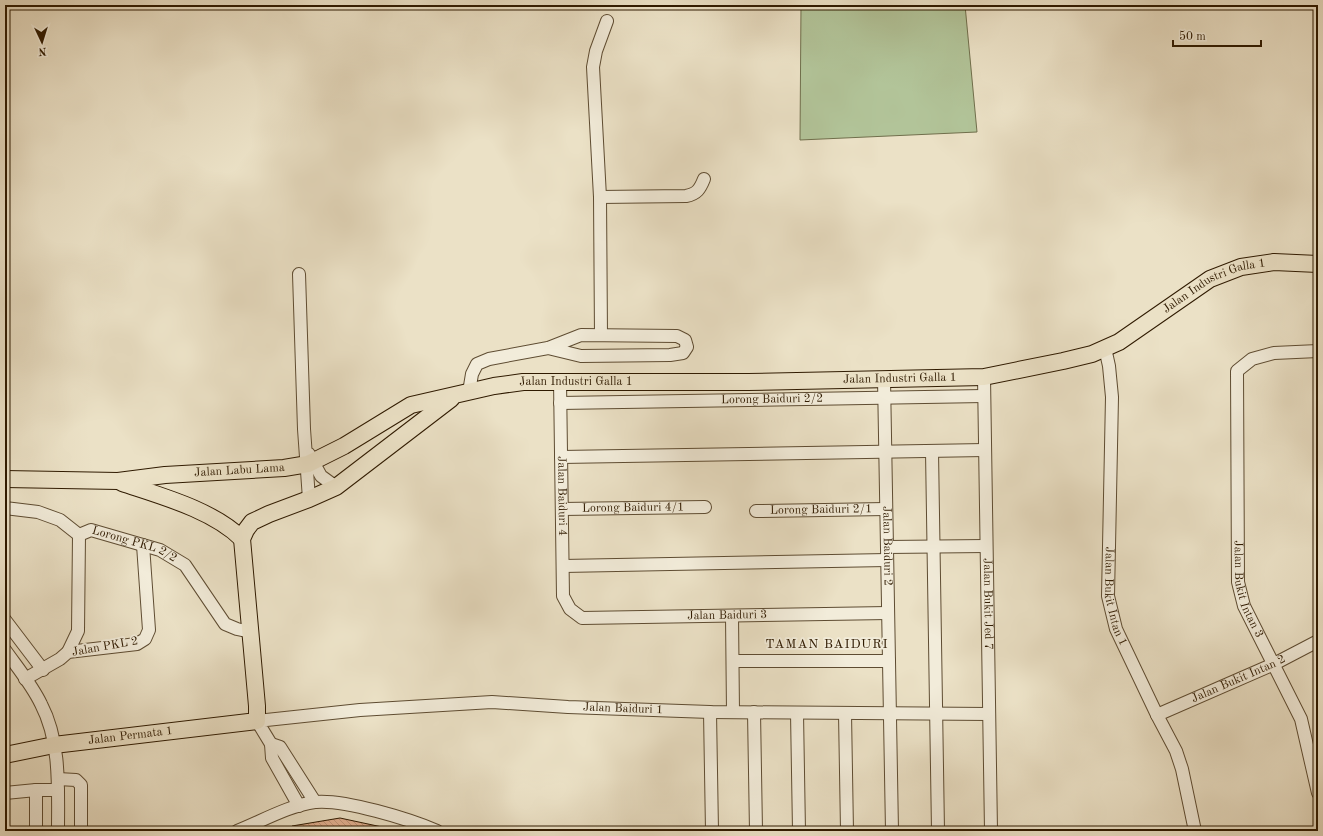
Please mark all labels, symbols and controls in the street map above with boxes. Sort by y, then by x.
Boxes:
north arrow [22,22,62,62]
scale bar [1173,22,1261,48]
text: 50 m [1179,30,1206,43]
text: N [37,45,47,56]
street label: Jalan Industri Galla 1 [1161,257,1266,316]
street label: Jalan Industri Galla 1 [843,372,957,386]
street label: Jalan Industri Galla 1 [518,376,633,388]
street label: Lorong Baiduri 2/2 [721,393,823,406]
street label: Jalan Baiduri 4 [555,456,568,536]
street label: Jalan Labu Lama [194,462,285,479]
street label: Lorong Baiduri 4/1 [582,501,684,515]
street label: Lorong Baiduri 2/1 [770,503,872,517]
street label: Jalan Baiduri 2 [880,506,894,586]
street label: Lorong PKL 2/2 [90,525,179,565]
street label: Jalan Bukit Intan 3 [1232,540,1265,640]
street label: Jalan Bukit Intan 1 [1102,547,1129,648]
street label: Jalan Bukit Jed 7 [981,558,994,650]
street label: Jalan Baiduri 3 [687,609,767,622]
street label: Jalan PKL 2 [71,635,139,659]
district label: TAMAN BAIDURI [765,638,889,651]
street label: Jalan Bukit Intan 2 [1190,653,1287,705]
street label: Jalan Baiduri 1 [583,702,663,716]
street label: Jalan Permata 1 [87,725,174,747]

